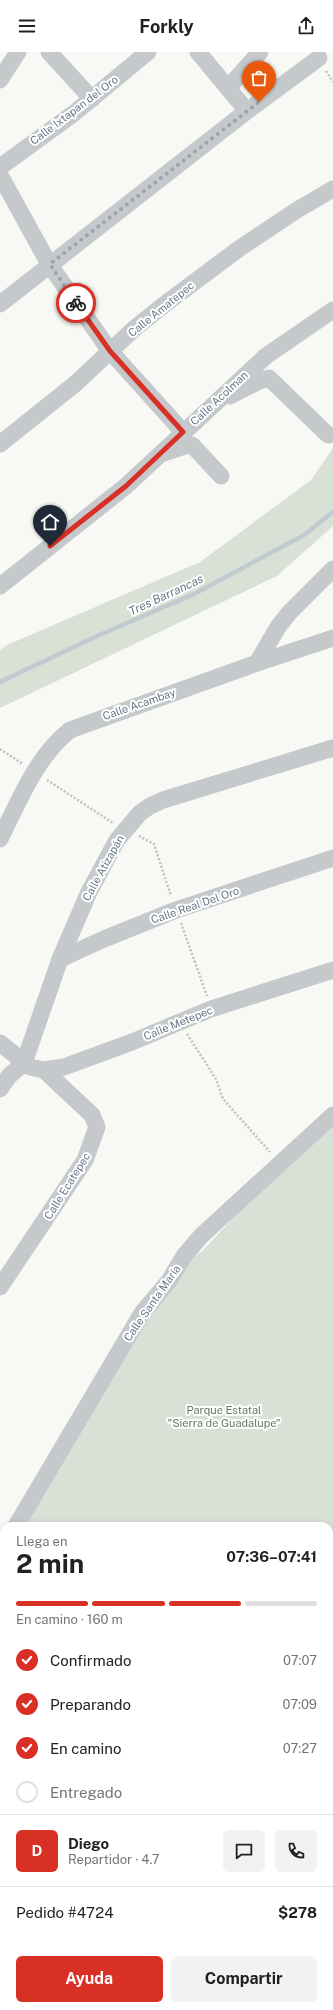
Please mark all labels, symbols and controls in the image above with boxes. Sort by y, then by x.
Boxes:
icon: menu [16,15,38,37]
icon: share [295,15,317,37]
text: Forkly [139,16,194,37]
pin [242,61,276,102]
icon: bag [248,67,270,89]
street label: Calle Ixtapan del Oro [28,73,120,147]
street label: Calle Amatepec [126,279,196,339]
courier [56,283,96,323]
icon: bike [65,292,87,314]
street label: Calle Acolman [188,368,250,428]
pin [33,505,67,546]
icon: home [39,511,61,533]
water label: Tres Barrancas [127,572,206,618]
street label: Calle Acambay [101,686,177,722]
street label: Calle Atizapán [80,833,126,903]
street label: Calle Real Del Oro [149,884,241,926]
street label: Calle Metepec [142,1004,214,1042]
street label: Calle Ecatepec [42,1150,92,1222]
street label: Calle Santa María [121,1263,183,1343]
park label: Parque Estatal "Sierra de Guadalupe" [168,1404,280,1429]
text: Llega en [16,1534,67,1549]
text: 2 min [16,1548,84,1579]
text: 07:36–07:41 [226,1548,317,1565]
text: En camino · 160 m [16,1612,123,1627]
icon: check [16,1649,38,1671]
text: Confirmado [50,1652,131,1669]
text: 07:07 [283,1653,317,1668]
icon: check [16,1693,38,1715]
text: Preparando [50,1696,131,1713]
text: 07:09 [283,1697,317,1712]
icon: check [16,1737,38,1759]
text: En camino [50,1740,122,1757]
text: 07:27 [283,1741,317,1756]
text: Entregado [50,1784,122,1801]
button: chat [223,1830,265,1872]
button: phone [275,1830,317,1872]
text: Diego [68,1835,109,1852]
text: D [32,1842,42,1859]
text: Repartidor · 4.7 [68,1852,160,1867]
text: Pedido #4724 [16,1904,114,1921]
text: $278 [278,1904,317,1921]
button: Ayuda [16,1956,163,2002]
button: Compartir [171,1956,317,2002]

